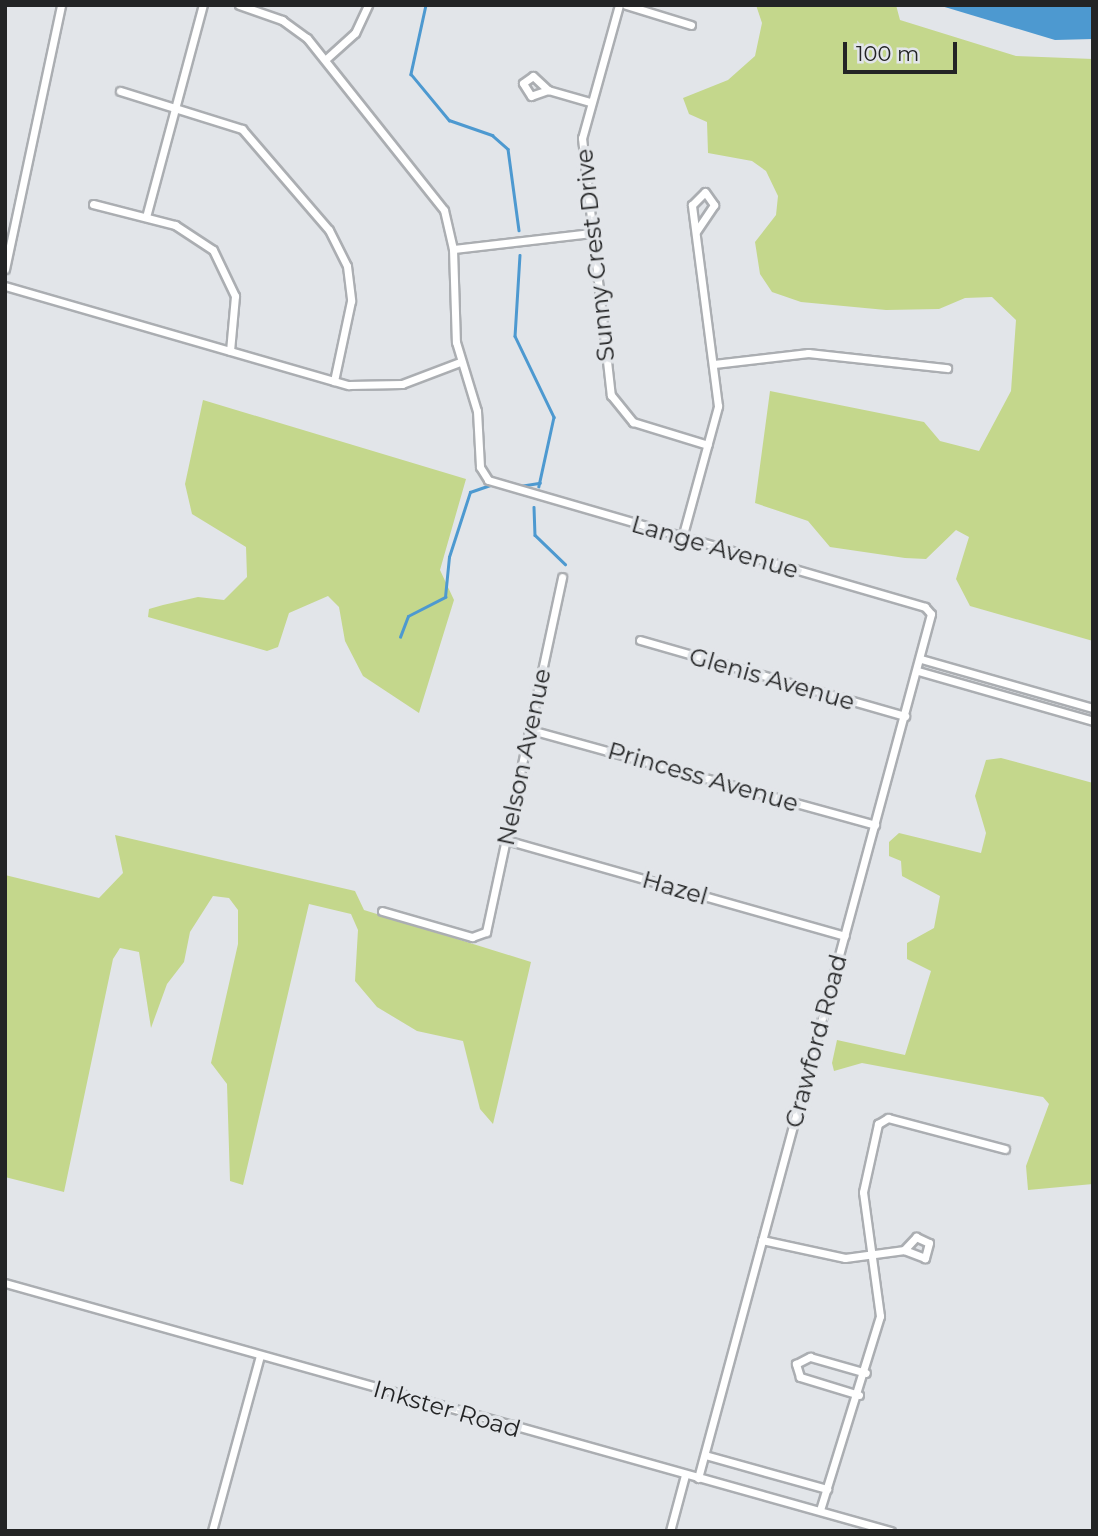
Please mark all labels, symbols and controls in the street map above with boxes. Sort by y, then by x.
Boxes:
scale bar [846,28,960,72]
text: 100 m [856,41,919,66]
street label: Sunny Crest Drive [570,147,620,363]
street label: Lange Avenue [628,509,802,585]
street label: Glenis Avenue [686,642,858,716]
street label: Nelson Avenue [491,666,557,848]
street label: Princess Avenue [604,736,802,818]
street label: Hazel [639,865,711,911]
street label: Crawford Road [779,951,853,1131]
street label: Inkster Road [370,1374,524,1444]

